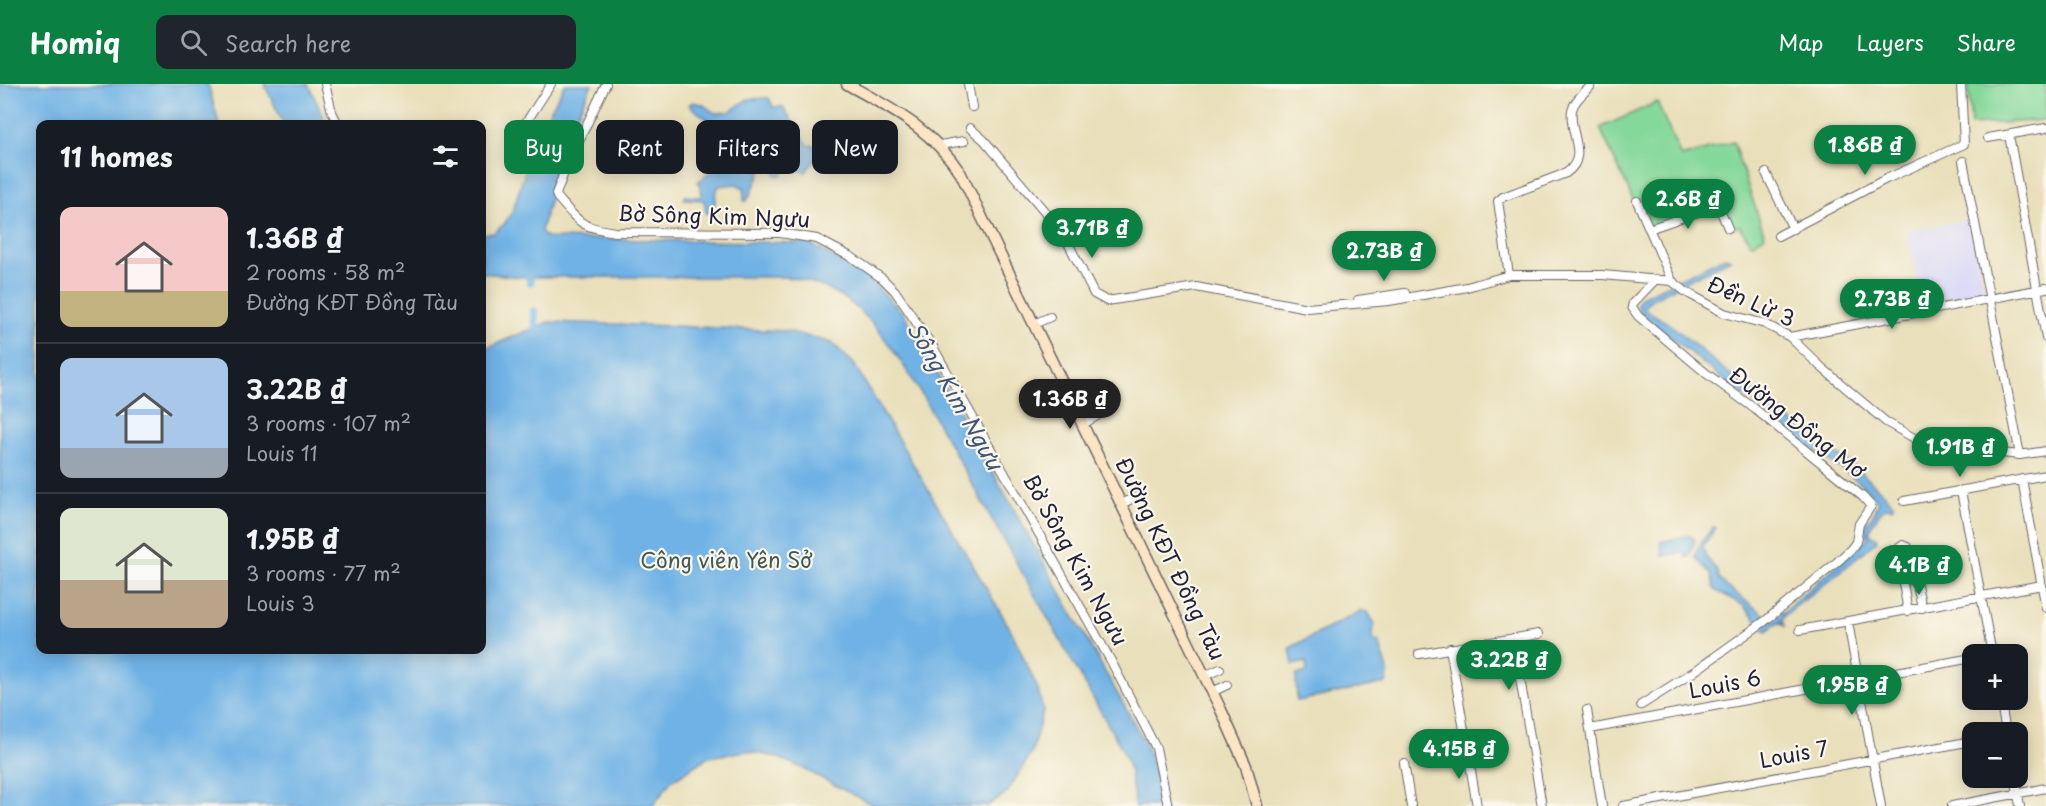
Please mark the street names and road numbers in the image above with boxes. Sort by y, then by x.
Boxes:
street label: Bờ Sông Kim Ngưu [617,196,811,234]
street label: Đền Lừ 3 [1703,267,1801,334]
street label: Đường Đồng Mơ [1723,358,1874,486]
street label: Đường KĐT Đồng Tàu [1109,451,1235,665]
street label: Bờ Sông Kim Ngưu [1016,467,1137,651]
street label: Louis 6 [1686,660,1763,706]
street label: Louis 7 [1756,731,1831,775]

